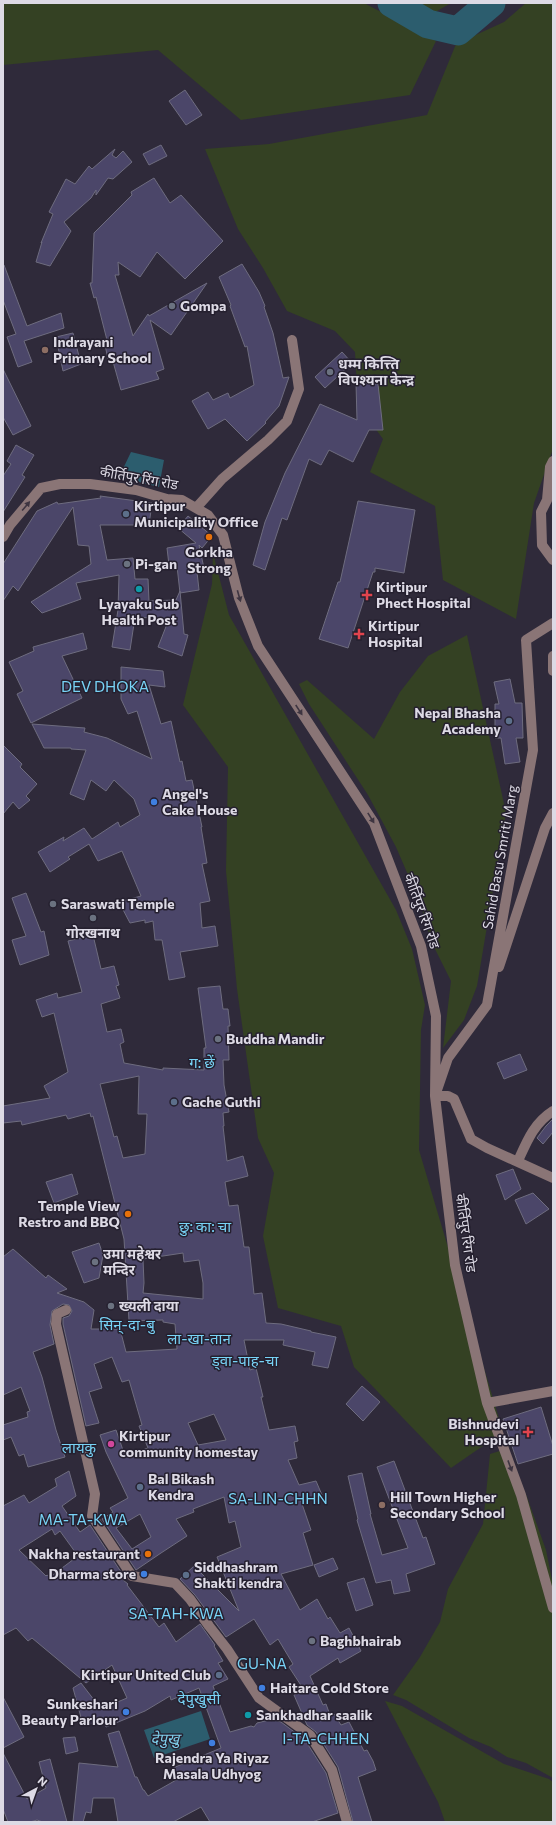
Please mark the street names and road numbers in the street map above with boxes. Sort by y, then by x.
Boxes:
street label: कीर्तिपुर रिंग रोड [98,462,180,495]
street label: Sahid Basu Smriti Marg [478,783,521,931]
street label: कीर्तिपुर रिंग रोड [399,871,444,952]
street label: कीर्तिपुर रिंग रोड [451,1193,480,1274]

